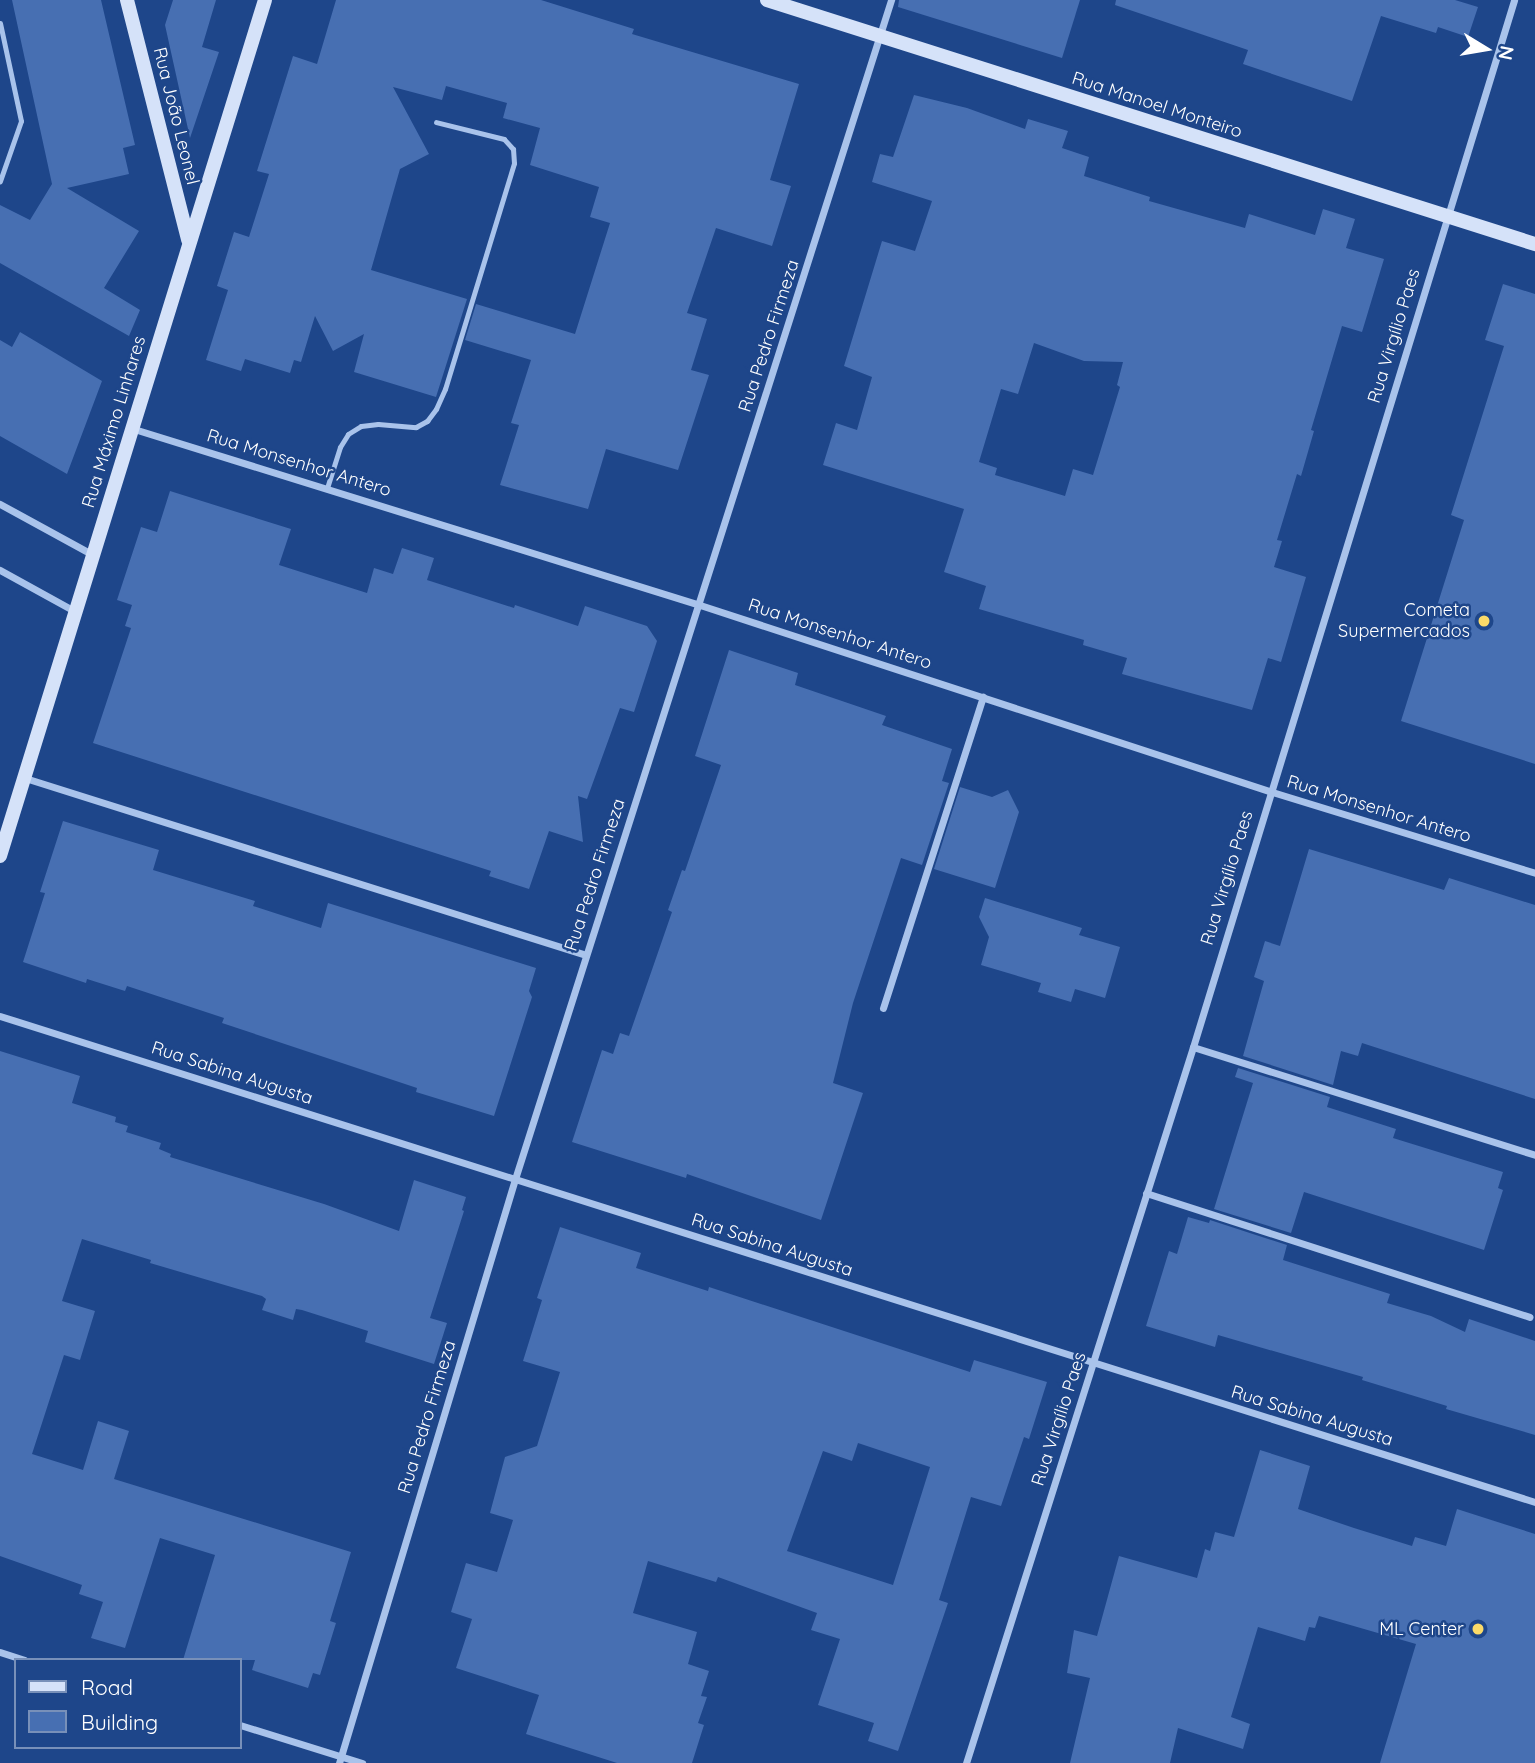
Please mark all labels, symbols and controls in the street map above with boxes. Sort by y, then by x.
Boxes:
north arrow [1451,14,1521,84]
text: N [1494,44,1520,62]
street label: Rua João Leonel [148,45,204,187]
street label: Rua Manoel Monteiro [1069,67,1245,143]
street label: Rua Pedro Firmeza [734,257,804,415]
street label: Rua Virgílio Paes [1363,266,1425,406]
street label: Rua Máximo Linhares [78,333,150,511]
street label: Rua Monsenhor Antero [204,425,394,501]
street label: Rua Monsenhor Antero [746,594,934,674]
place label: Cometa Supermercados [1338,600,1470,642]
marker: Cometa Supermercados [1476,613,1492,629]
street label: Rua Monsenhor Antero [1284,771,1474,847]
street label: Rua Pedro Firmeza [560,796,630,954]
street label: Rua Virgílio Paes [1196,808,1258,948]
street label: Rua Sabina Augusta [149,1037,315,1109]
street label: Rua Sabina Augusta [689,1209,855,1281]
street label: Rua Pedro Firmeza [393,1338,461,1496]
street label: Rua Virgílio Paes [1027,1349,1091,1489]
street label: Rua Sabina Augusta [1228,1381,1396,1451]
place label: ML Center [1379,1618,1464,1640]
marker: ML Center [1470,1621,1486,1637]
legend [14,1658,242,1749]
text: Road [81,1674,133,1700]
text: Building [81,1709,158,1735]

